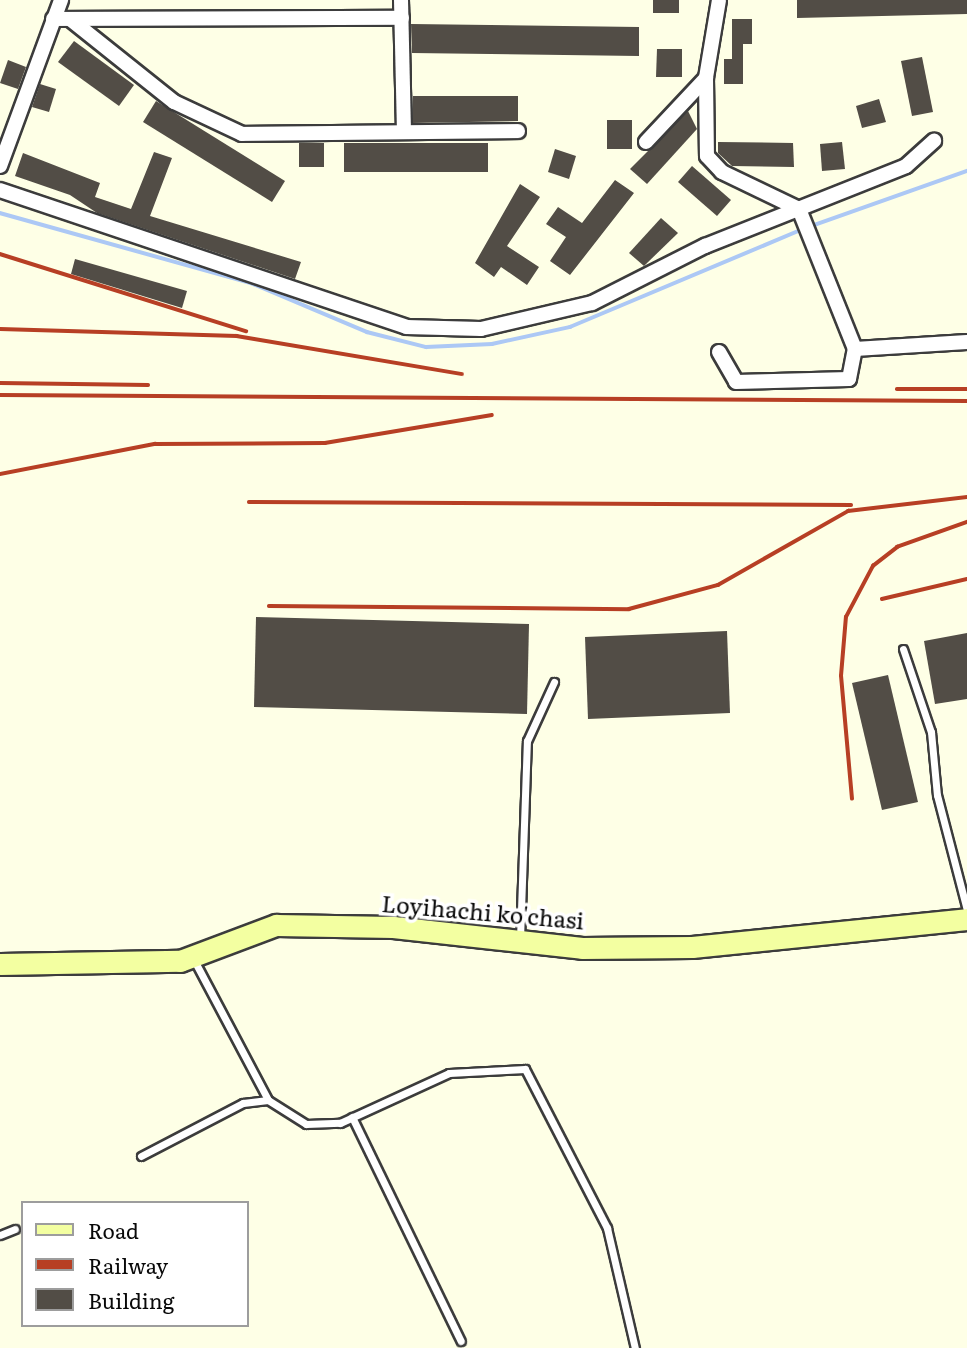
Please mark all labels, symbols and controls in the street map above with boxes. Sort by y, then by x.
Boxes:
street label: Loyihachi ko'chasi [381,888,585,934]
legend [21,1201,248,1327]
text: Road [88,1214,139,1245]
text: Railway [88,1249,168,1280]
text: Building [88,1284,174,1315]

